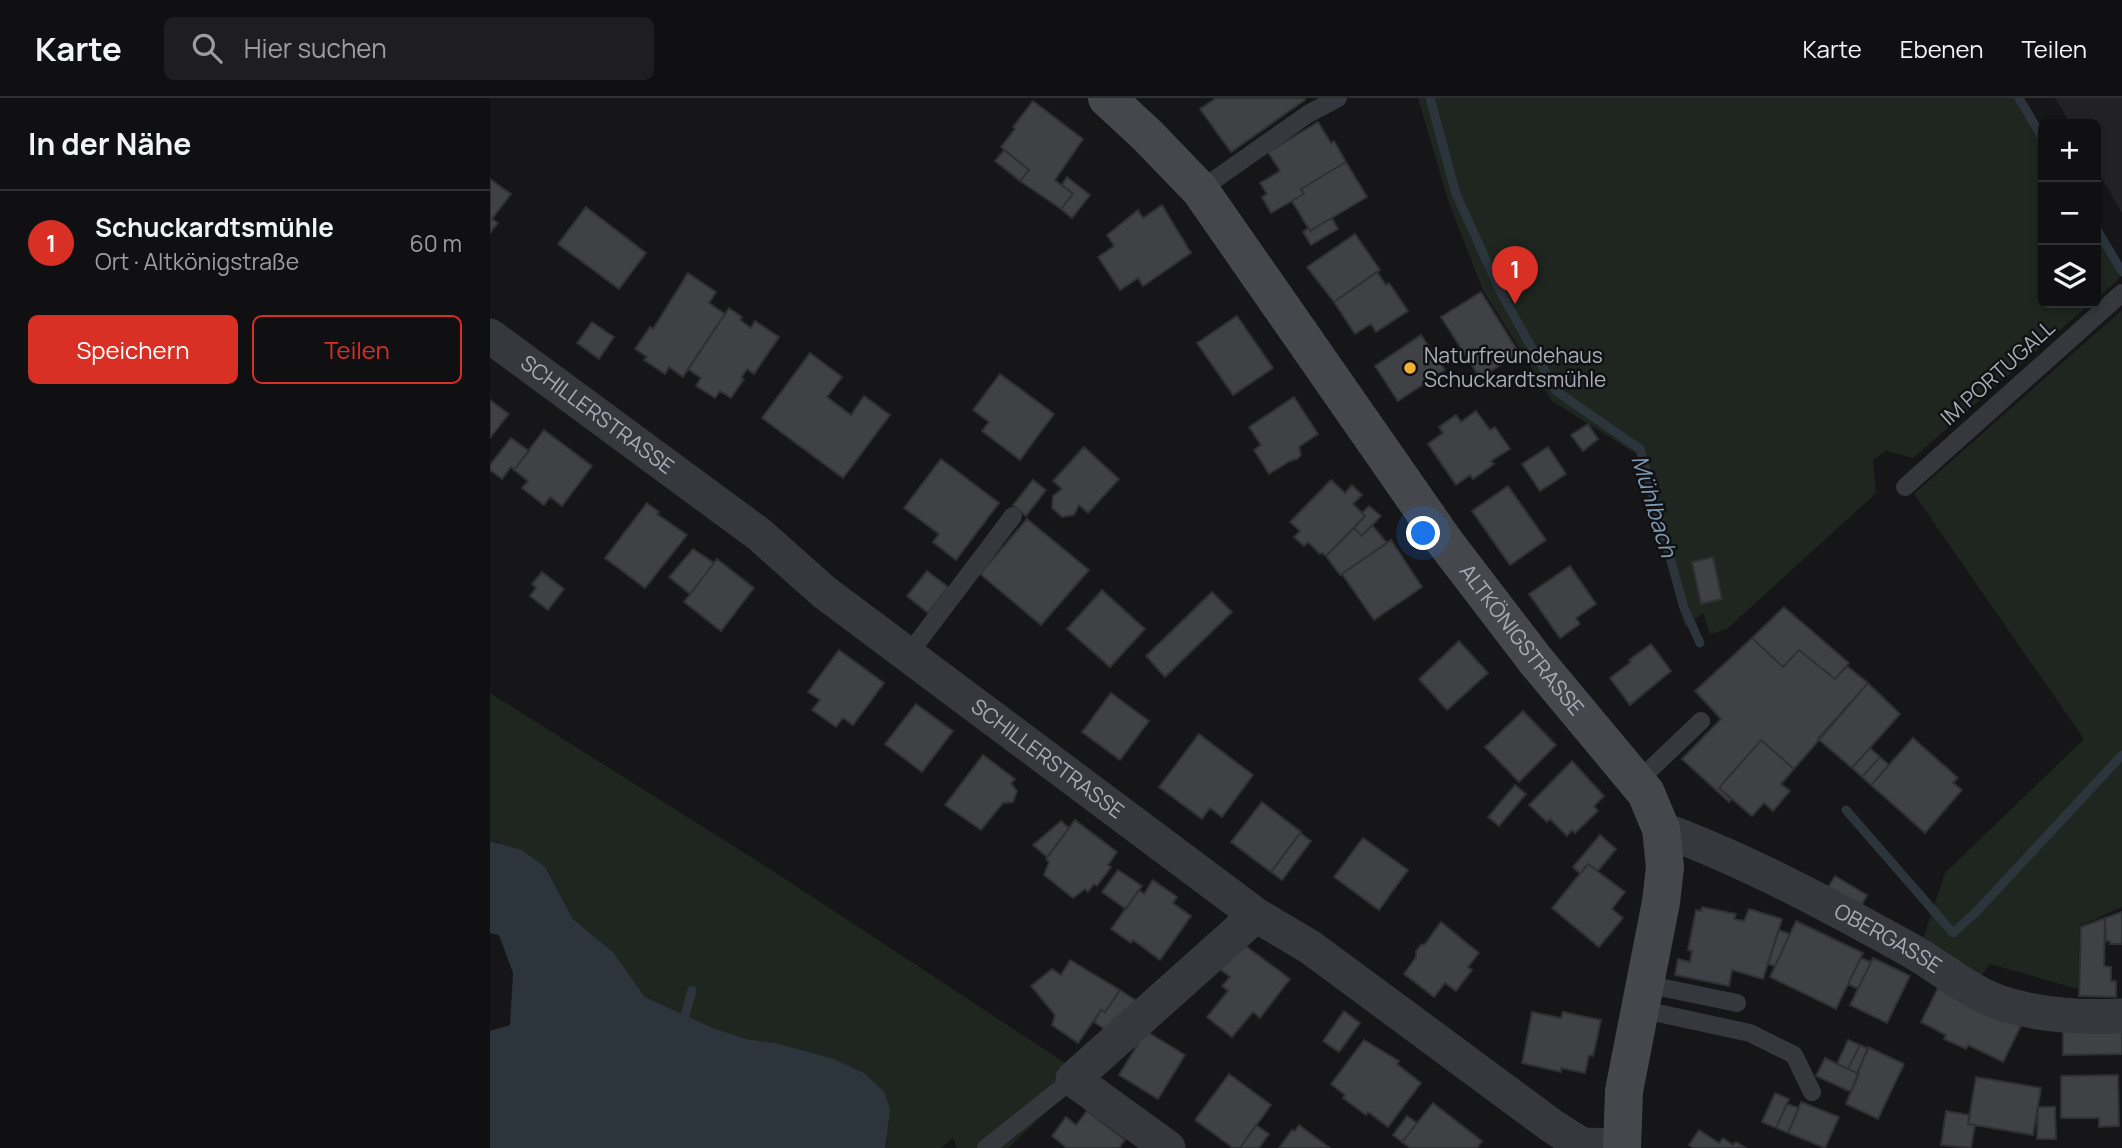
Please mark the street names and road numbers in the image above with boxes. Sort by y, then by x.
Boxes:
street label: IM PORTUGALL [1934,313,2061,431]
street label: SCHILLERSTRASSE [515,348,680,480]
street label: ALTKÖNIGSTRASSE [1454,558,1591,721]
street label: SCHILLERSTRASSE [966,692,1130,824]
street label: OBERGASSE [1830,896,1947,979]

